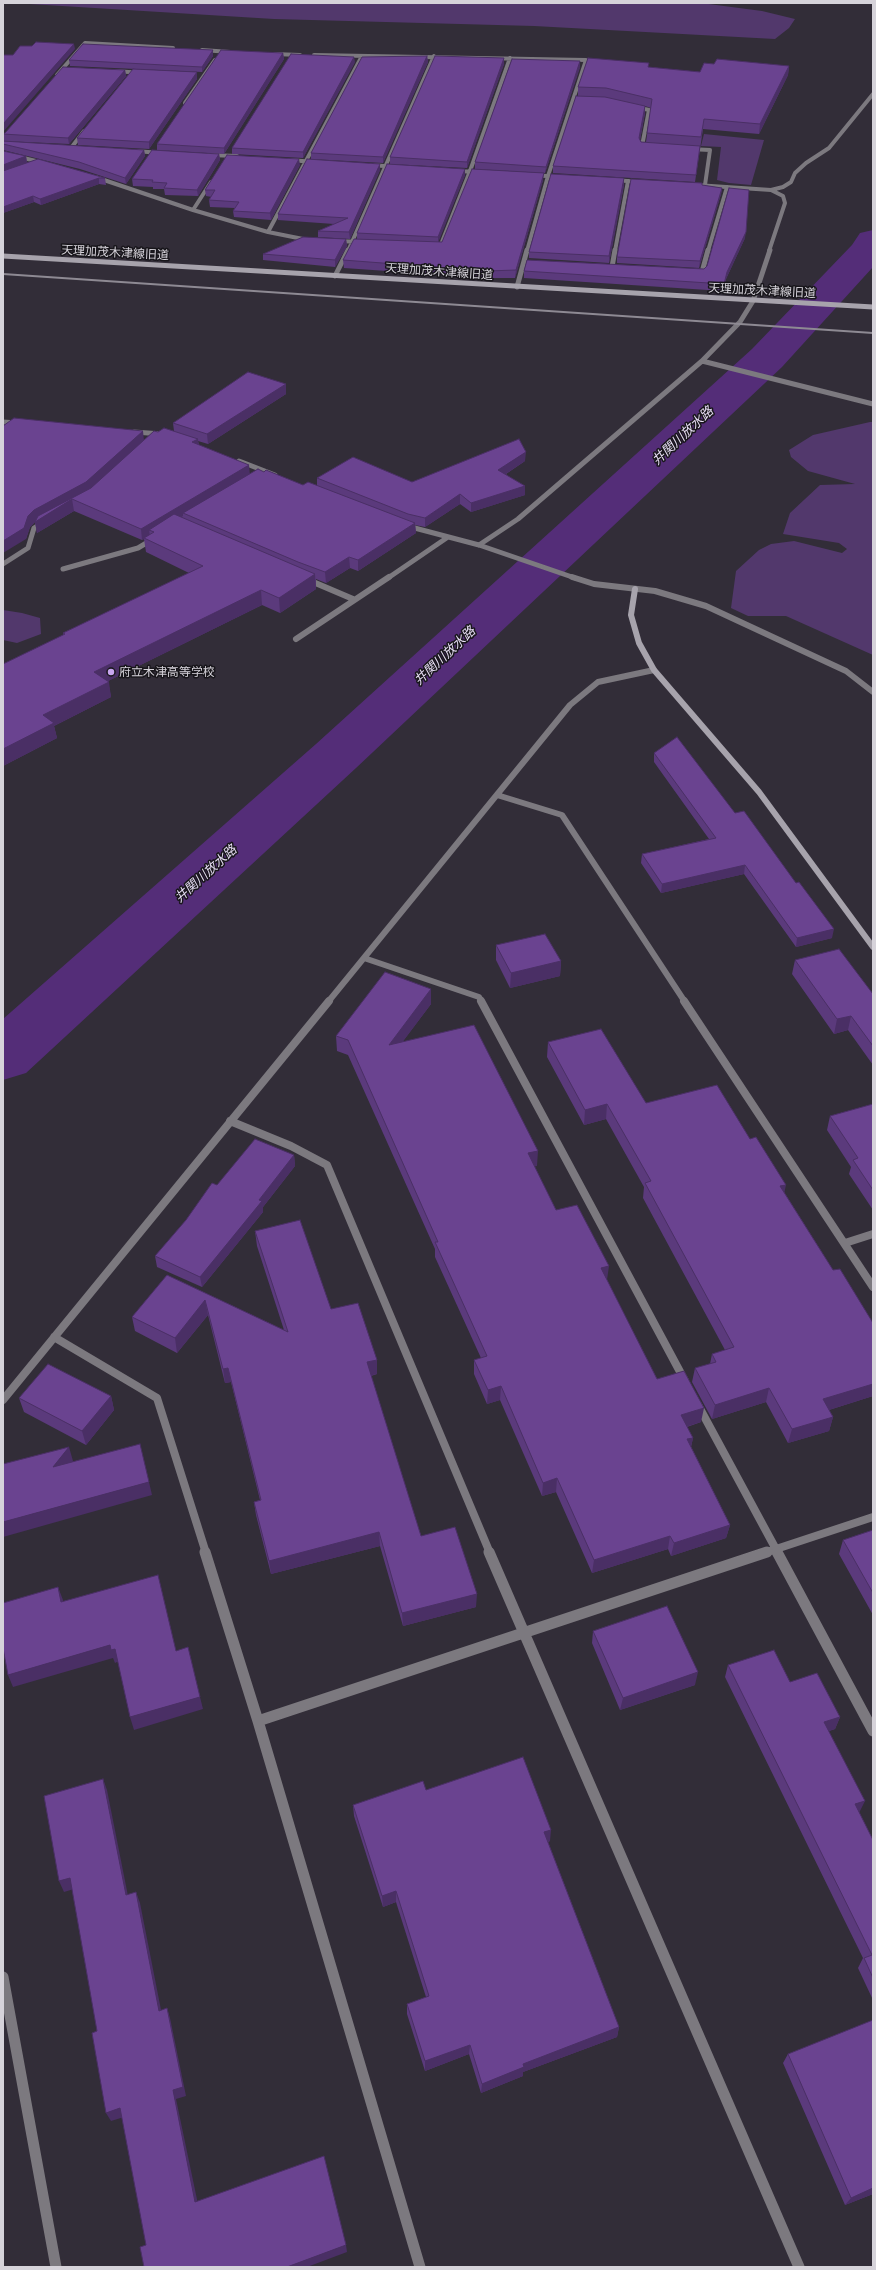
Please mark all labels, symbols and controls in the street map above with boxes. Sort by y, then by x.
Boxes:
street label: 天理加茂木津線旧道 [61,243,169,263]
street label: 天理加茂木津線旧道 [385,261,493,283]
street label: 天理加茂木津線旧道 [708,281,816,301]
water label: 井関川放水路 [649,404,717,468]
water label: 井関川放水路 [411,624,479,688]
place label: 府立木津高等学校 [119,665,215,679]
marker: 府立木津高等学校 [106,667,116,677]
water label: 井関川放水路 [172,842,240,906]

